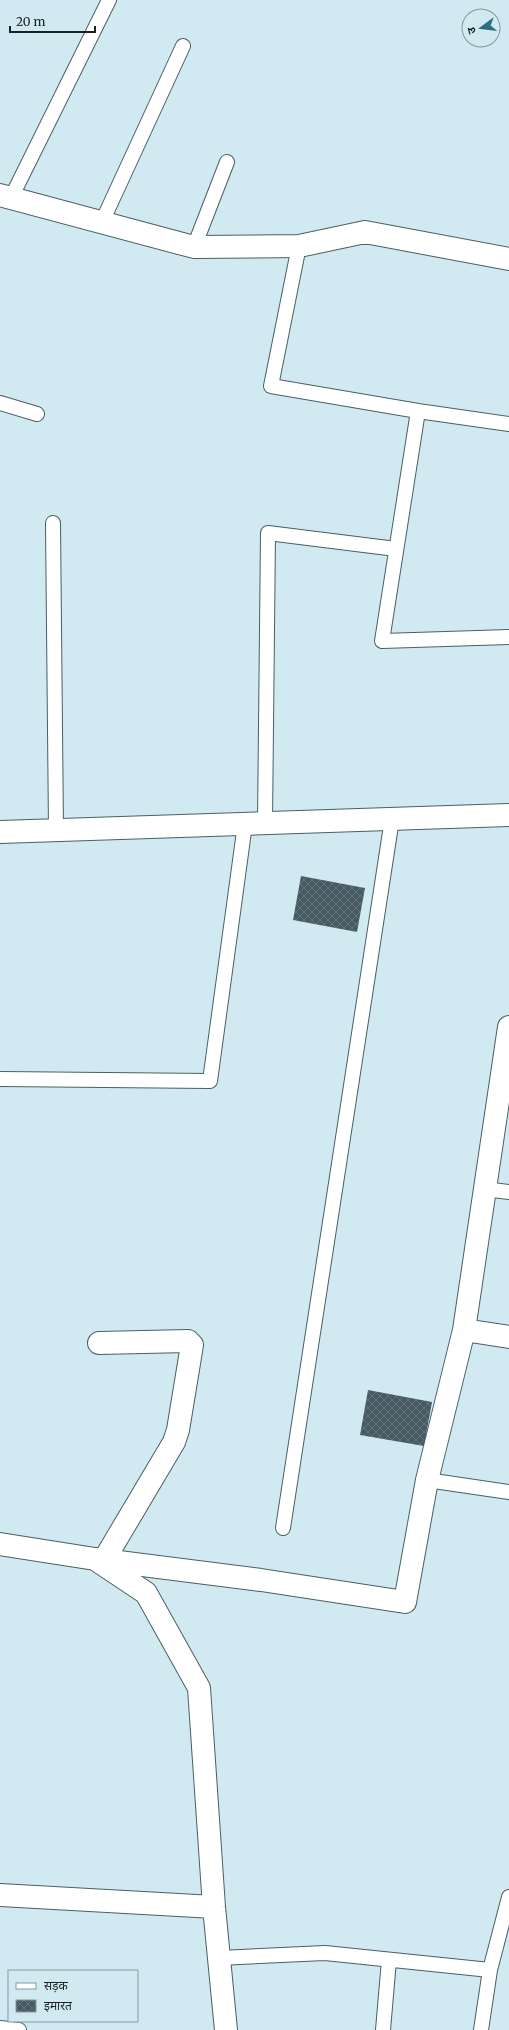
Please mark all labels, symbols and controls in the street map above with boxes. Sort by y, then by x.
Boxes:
scale bar [10,8,95,34]
north arrow [461,8,501,48]
text: 20 m [16,14,45,29]
text: उ [464,25,479,36]
legend [8,1970,138,2022]
text: सड़क [44,1978,69,1993]
text: इमारत [44,1998,73,2013]

